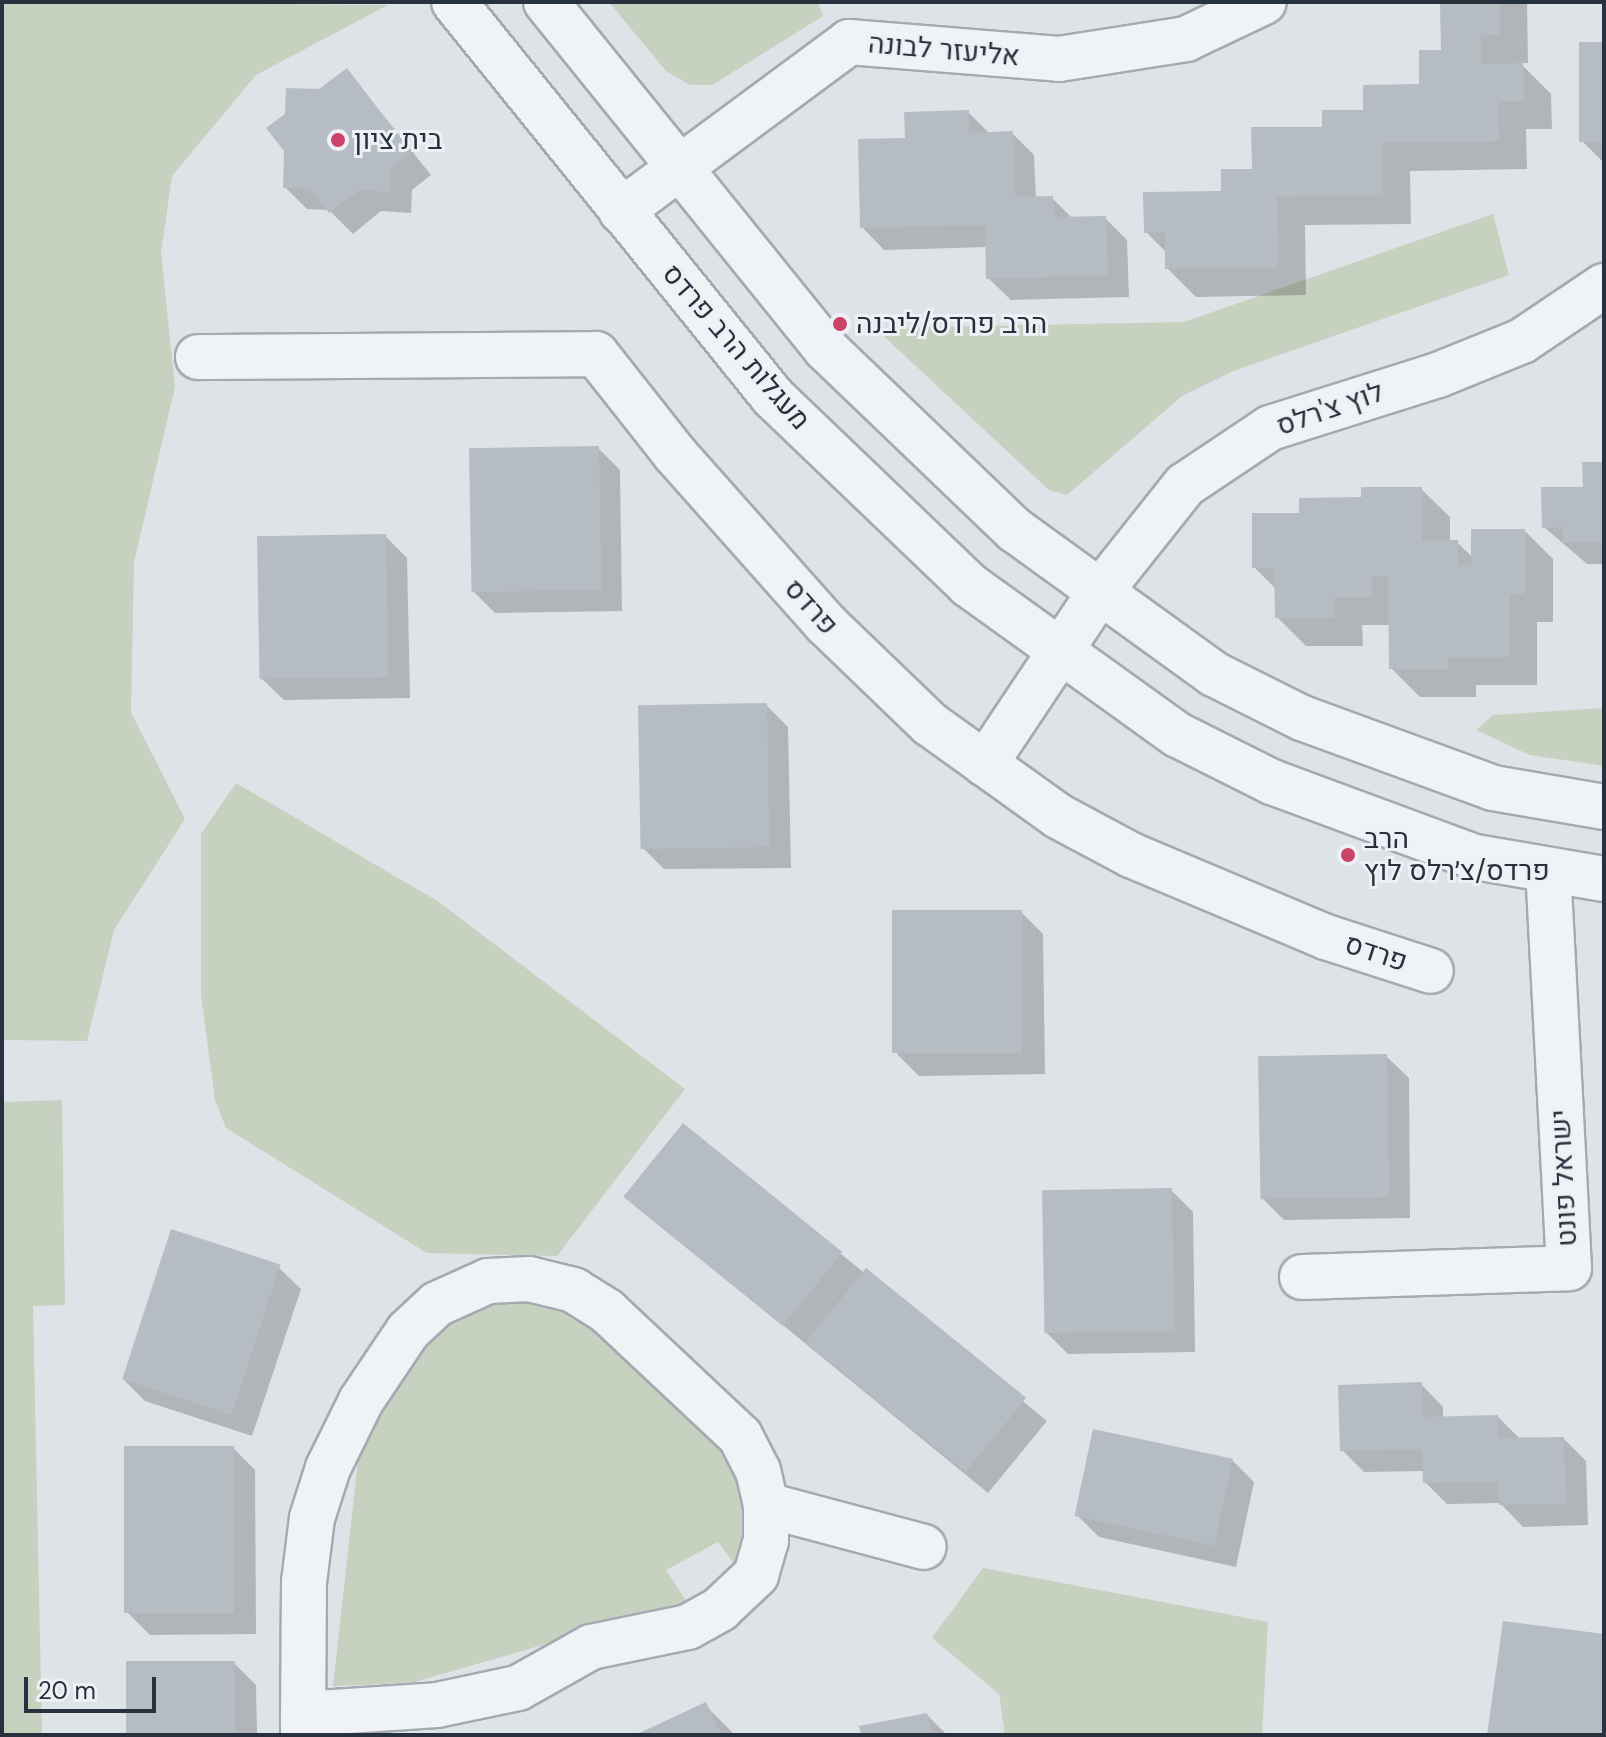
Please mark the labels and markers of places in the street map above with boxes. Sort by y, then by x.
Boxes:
place label: בית ציון [354,123,442,157]
marker: בית ציון [329,131,347,149]
place label: הרב פרדס/ליבנה [856,307,1047,341]
marker: הרב פרדס/ליבנה [831,315,849,333]
place label: הרב פרדס/צ׳רלס לוץ [1364,822,1550,888]
marker: הרב פרדס/צ׳רלס לוץ [1339,846,1357,864]

